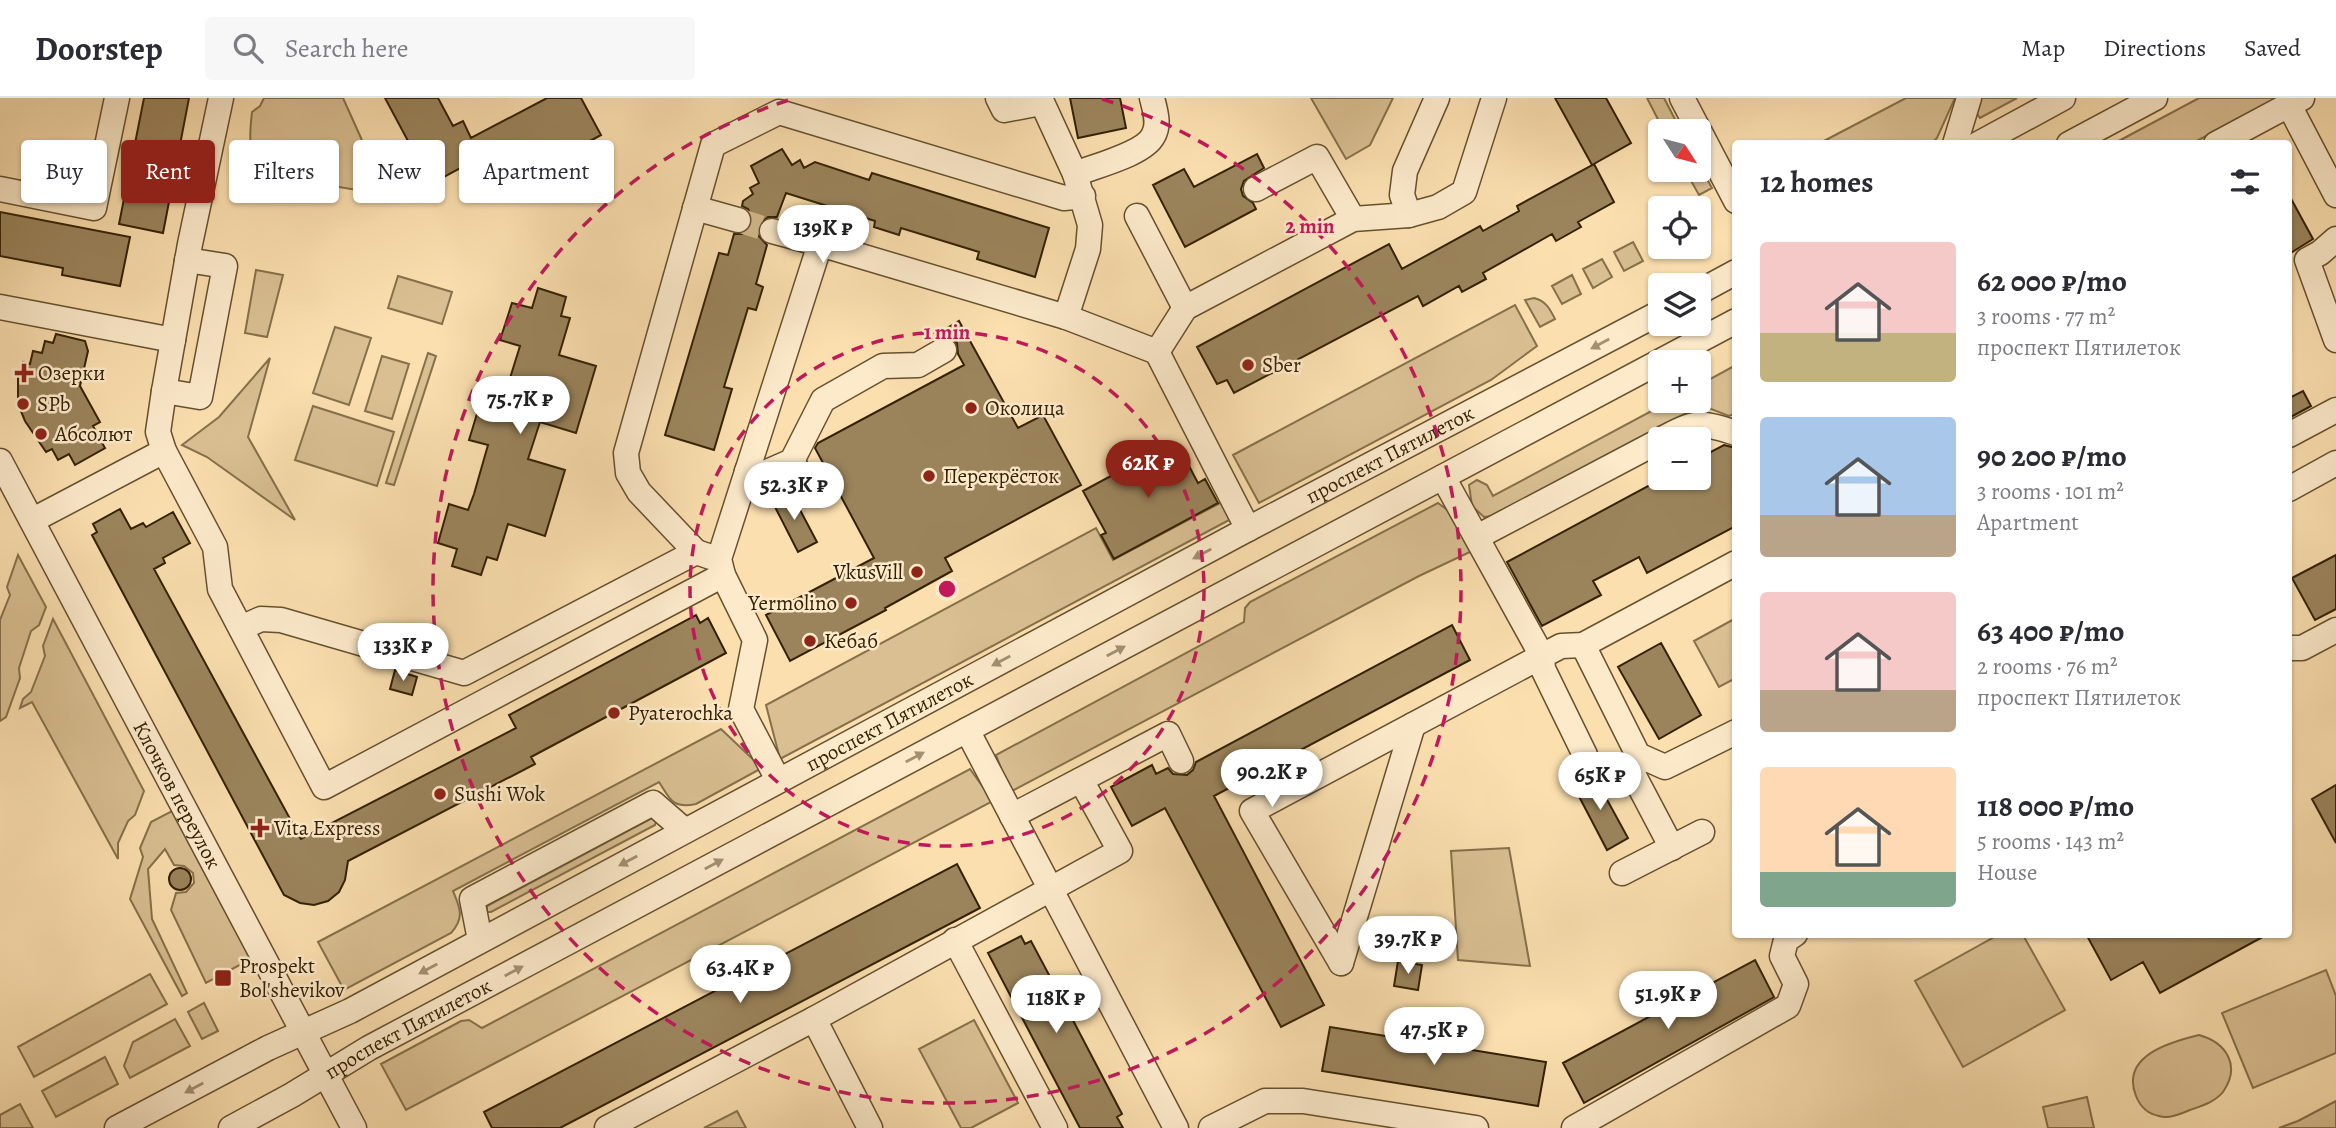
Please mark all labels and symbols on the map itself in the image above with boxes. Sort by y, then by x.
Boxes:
north arrow [1648,119,1712,182]
pin: 139K ₽ [766,206,880,265]
text: 2 min [1285,212,1335,240]
text: 1 min [924,318,971,346]
one-way arrow [1590,337,1610,349]
place label: Sber [1262,351,1301,379]
marker: Sber [1240,357,1256,373]
place label: Озерки [38,359,105,387]
marker: Озерки [16,365,32,381]
pin: 75.7K ₽ [455,376,585,436]
place label: SPb [37,390,70,418]
place label: Околица [985,394,1065,422]
marker: SPb [15,396,31,412]
street label: проспект Пятилеток [1301,399,1479,510]
marker: Околица [963,400,979,416]
place label: Абсолют [54,420,133,448]
marker: Абсолют [33,426,49,442]
pin: 62K ₽ [1099,440,1197,500]
pin: 52.3K ₽ [729,462,859,522]
place label: Перекрёсток [943,462,1059,490]
marker: Перекрёсток [921,468,937,484]
one-way arrow [1192,548,1212,560]
place label: VkusVill [832,558,903,586]
marker: VkusVill [909,564,925,580]
centre of rings [935,577,959,601]
place label: Yermolino [747,589,837,617]
marker: Yermolino [843,595,859,611]
pin: 133K ₽ [346,624,460,683]
place label: Кебаб [824,627,878,655]
marker: Кебаб [802,633,818,649]
one-way arrow [1106,645,1126,656]
one-way arrow [991,655,1011,667]
street label: проспект Пятилеток [801,665,978,778]
place label: Pyaterochka [628,699,733,727]
marker: Pyaterochka [606,705,622,721]
street label: Клочков переулок [127,716,228,874]
pin: 90.2K ₽ [1207,750,1337,809]
one-way arrow [905,752,925,763]
pin: 65K ₽ [1551,752,1649,812]
place label: Sushi Wok [454,780,546,808]
marker: Sushi Wok [432,786,448,802]
place label: Vita Express [273,814,380,842]
marker: Vita Express [252,820,268,836]
one-way arrow [618,855,638,867]
one-way arrow [705,858,724,870]
pin: 39.7K ₽ [1343,916,1473,976]
pin: 63.4K ₽ [675,946,805,1005]
place label: Prospekt Bol'shevikov [239,952,345,1004]
one-way arrow [418,963,437,975]
one-way arrow [504,965,523,977]
marker: Prospekt Bol'shevikov [213,968,233,988]
street label: проспект Пятилеток [319,971,496,1086]
pin: 51.9K ₽ [1603,972,1733,1031]
pin: 118K ₽ [999,976,1113,1035]
pin: 47.5K ₽ [1369,1007,1499,1067]
one-way arrow [183,1081,203,1093]

